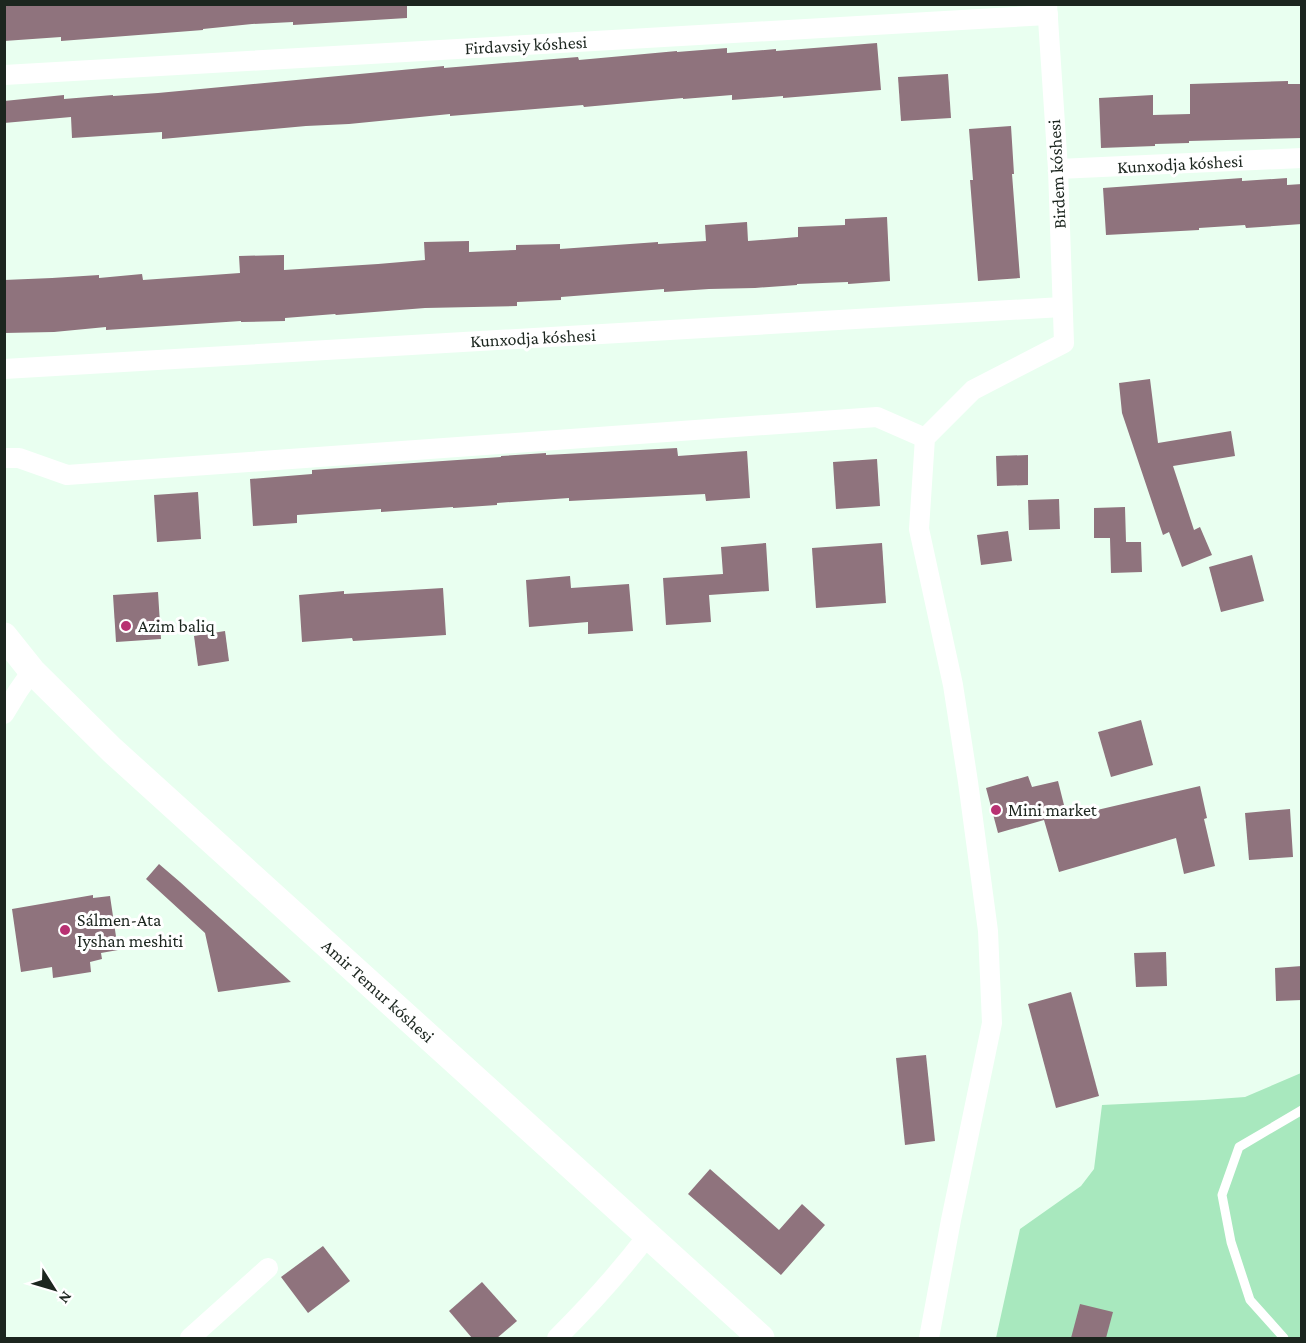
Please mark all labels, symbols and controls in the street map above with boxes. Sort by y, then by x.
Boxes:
street label: Firdavsiy kóshesi [464,32,588,58]
street label: Birdem kóshesi [1044,118,1070,229]
street label: Kunxodja kóshesi [1117,151,1244,178]
street label: Kunxodja kóshesi [470,325,597,352]
place label: Azim baliq [138,616,215,636]
marker: Azim baliq [119,619,133,633]
place label: Mini market [1008,800,1098,820]
marker: Mini market [989,803,1003,817]
place label: Sálmen-Ata Iyshan meshiti [77,910,184,951]
marker: Sálmen-Ata Iyshan meshiti [58,923,72,937]
street label: Amir Temur kóshesi [318,935,438,1047]
north arrow [24,1259,84,1319]
text: N [55,1288,76,1307]

